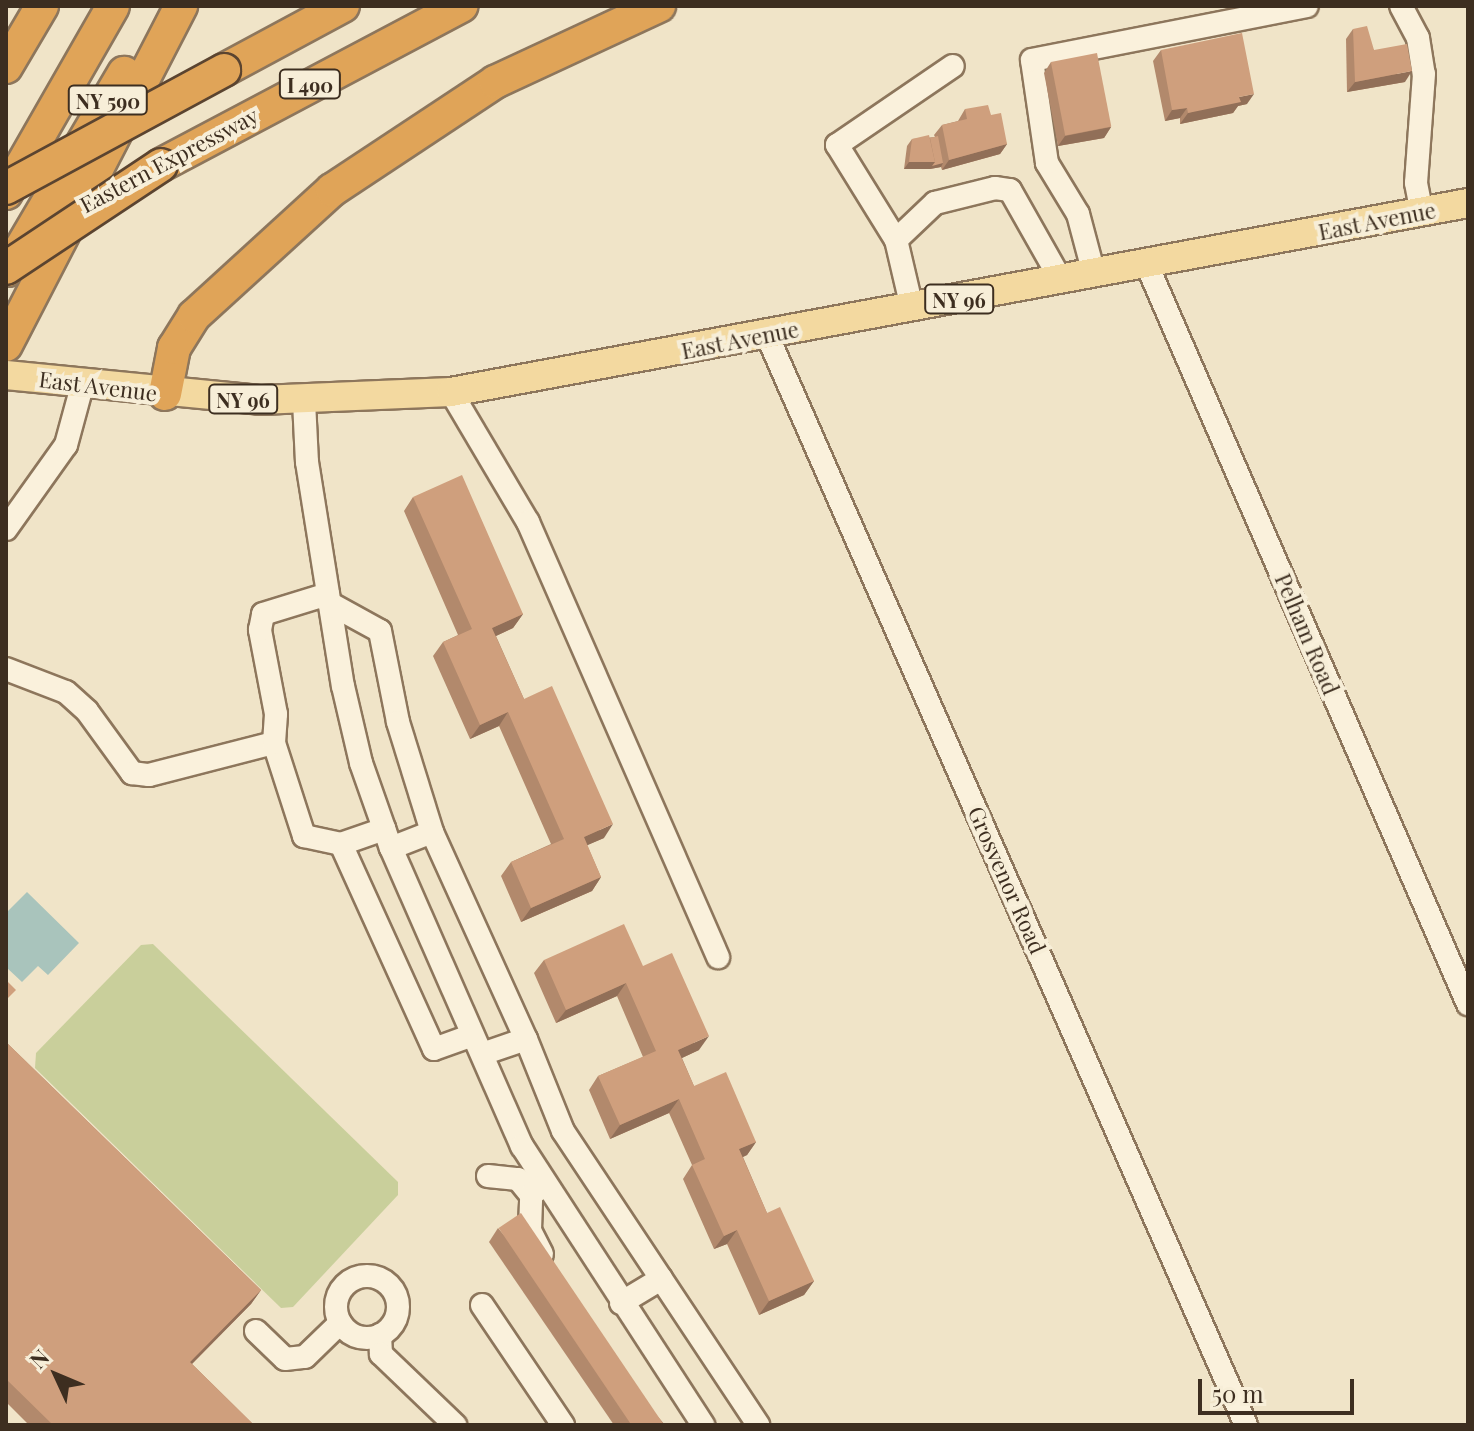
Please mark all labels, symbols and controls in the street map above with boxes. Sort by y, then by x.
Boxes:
road number: I 490 [278,68,342,100]
road number: NY 590 [66,84,150,116]
street label: Eastern Expressway [75,102,263,218]
street label: East Avenue [1316,197,1438,245]
road number: NY 96 [923,283,995,315]
street label: East Avenue [679,316,801,364]
street label: East Avenue [37,366,159,406]
road number: NY 96 [207,383,279,415]
street label: Pelham Road [1270,569,1344,699]
street label: Grosvenor Road [963,802,1051,958]
north arrow [16,1335,96,1415]
text: N [22,1342,55,1374]
scale bar [1202,1363,1358,1413]
text: 50 m [1212,1377,1264,1409]

